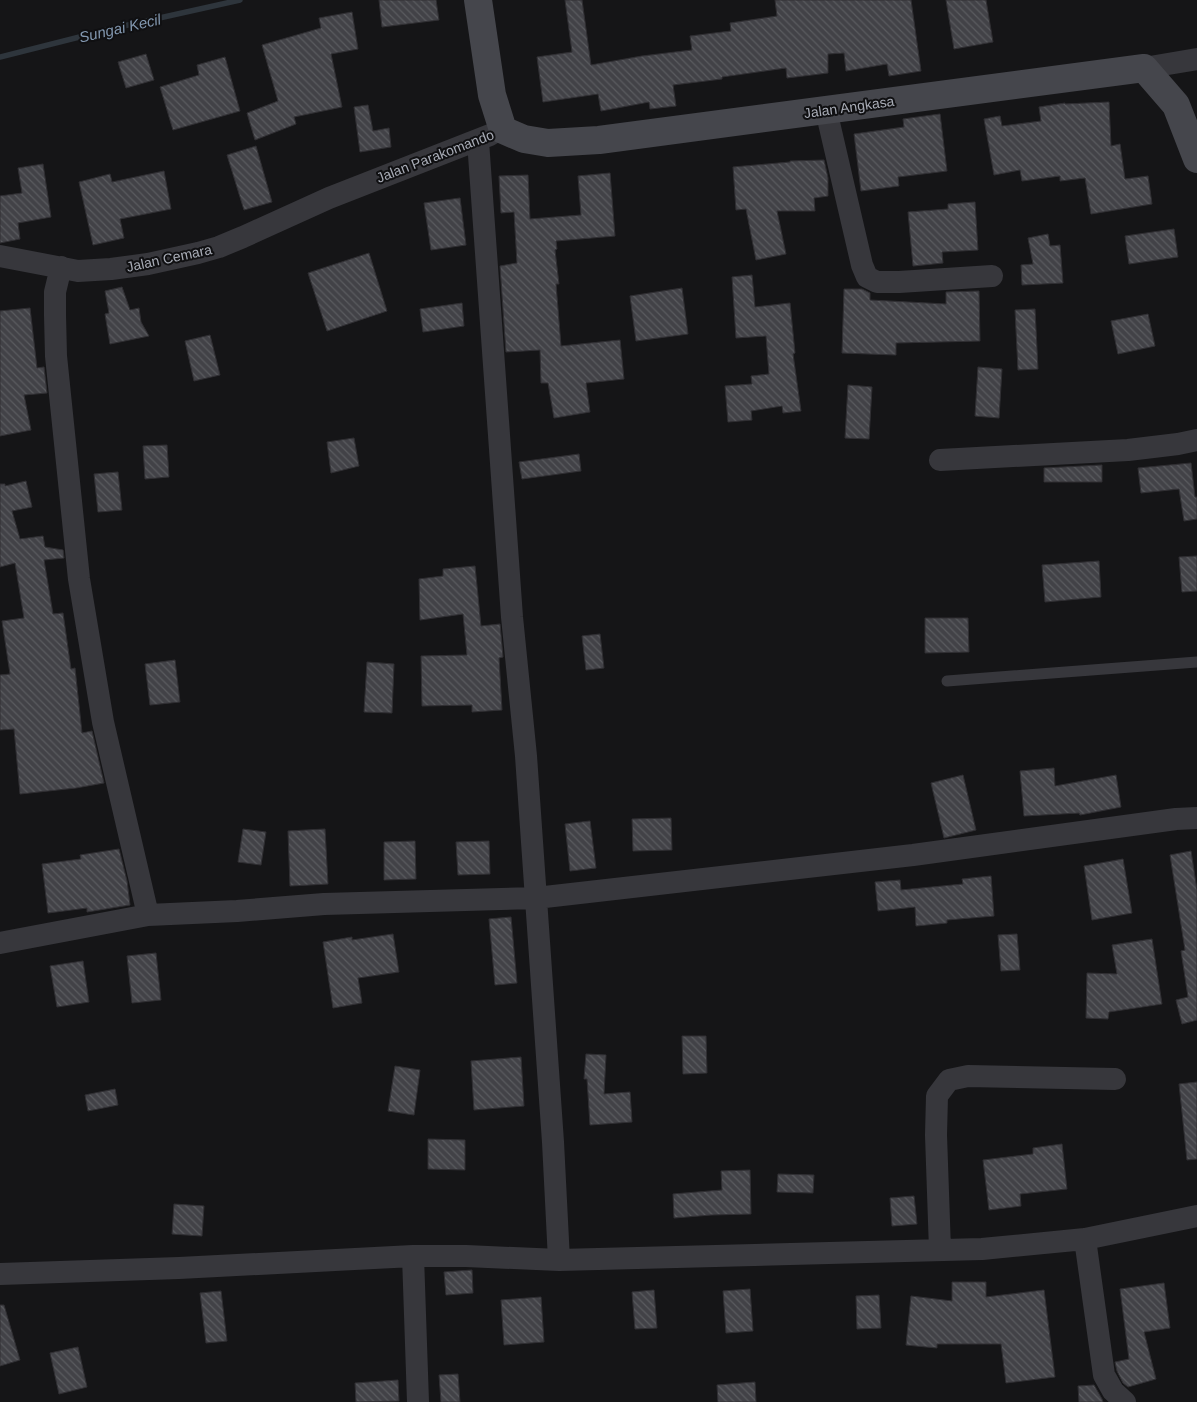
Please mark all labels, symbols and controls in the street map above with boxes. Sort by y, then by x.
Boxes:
water label: Sungai Kecil [77,10,163,46]
street label: Jalan Angkasa [803,93,895,121]
street label: Jalan Parakomando [374,126,496,186]
street label: Jalan Cemara [125,241,213,275]

